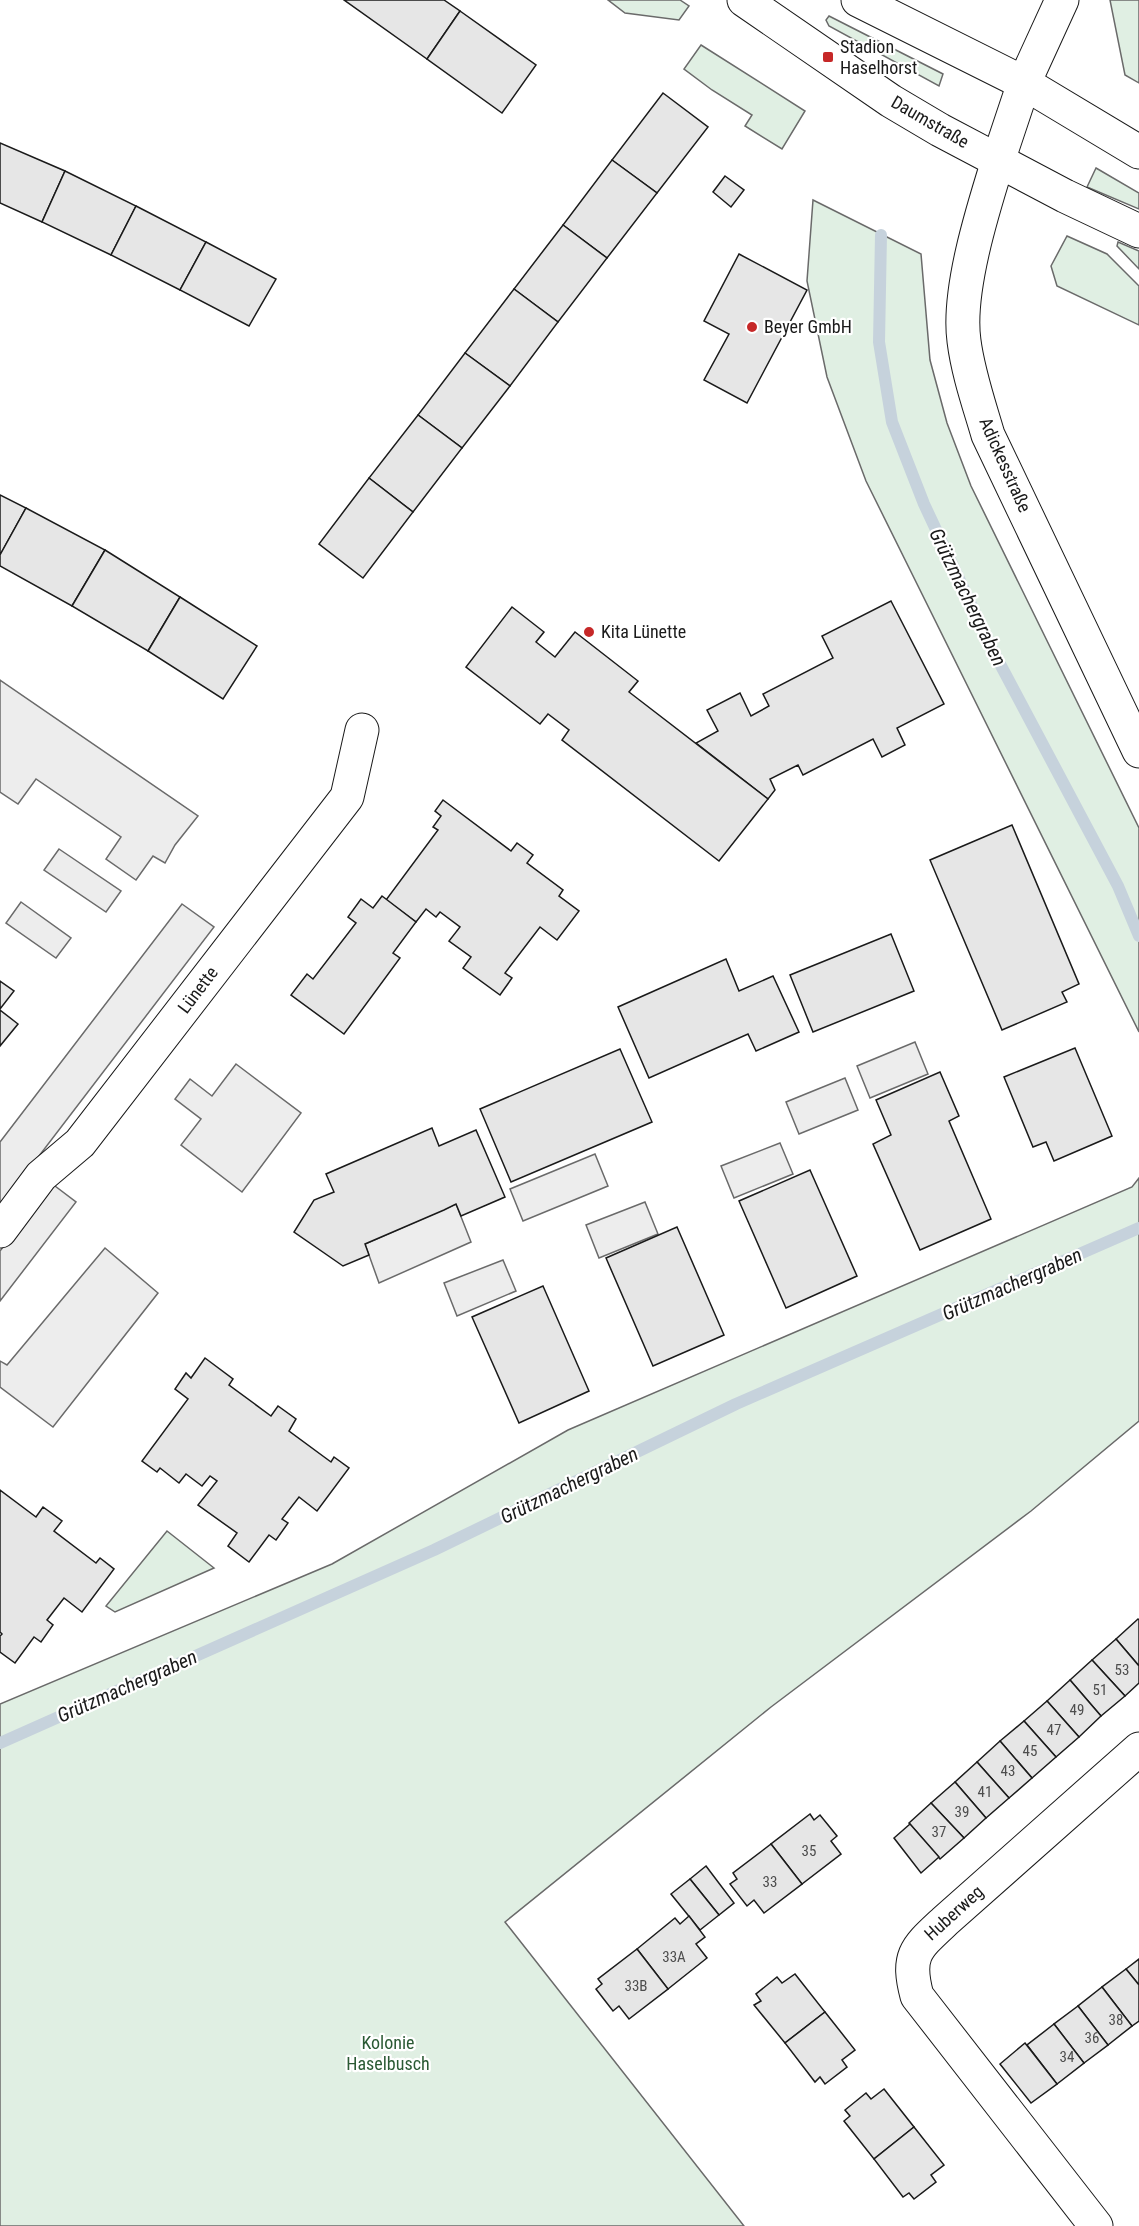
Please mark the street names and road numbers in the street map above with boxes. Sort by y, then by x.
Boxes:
street label: Daumstraße [888,91,973,152]
street label: Adickesstraße [975,414,1036,515]
street label: Lünette [173,962,222,1017]
street label: Huberweg [920,1881,987,1944]

